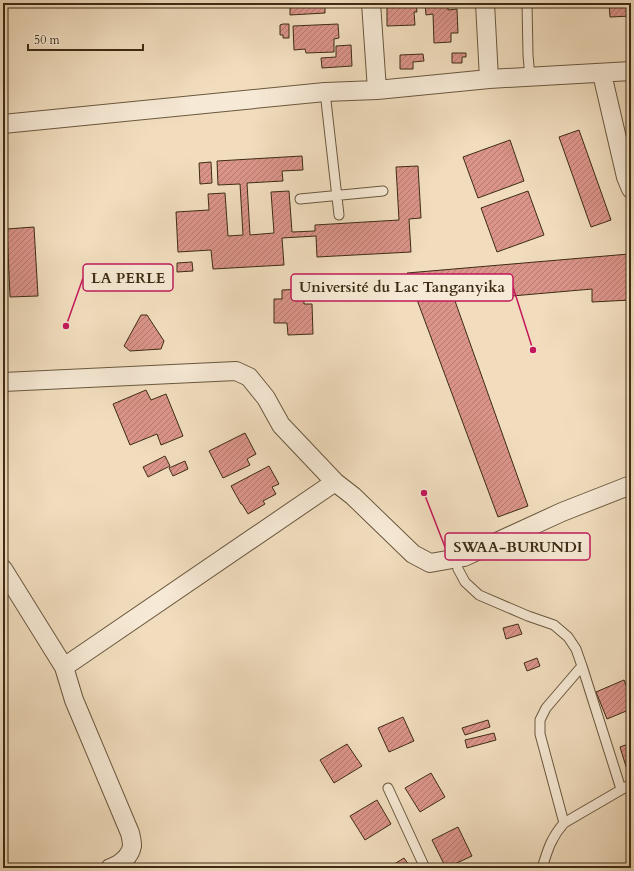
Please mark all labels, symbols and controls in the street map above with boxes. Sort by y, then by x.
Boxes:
scale bar [28,26,143,52]
text: 50 m [34,32,61,48]
callout: LA PERLE [83,264,173,291]
text: LA PERLE [91,268,165,288]
callout: Université du Lac Tanganyika [291,274,513,301]
text: Université du Lac Tanganyika [299,277,506,297]
callout: SWAA-BURUNDI [445,533,590,560]
text: SWAA-BURUNDI [453,537,583,557]

